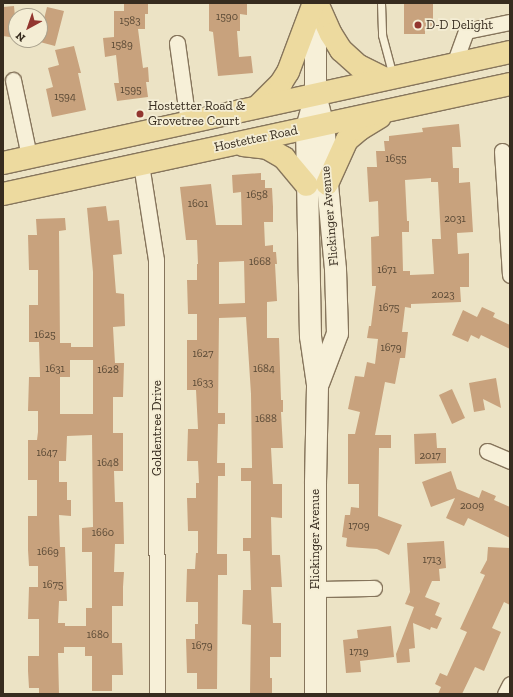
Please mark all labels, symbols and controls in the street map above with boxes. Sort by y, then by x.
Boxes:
north arrow [8,8,48,48]
house number: 1590 [216,10,238,24]
house number: 1583 [119,14,141,28]
place label: D-D Delight [426,17,493,33]
marker: D-D Delight [413,20,423,30]
text: N [13,29,28,44]
house number: 1589 [111,38,133,52]
house number: 1595 [120,83,142,97]
house number: 1594 [54,90,76,104]
place label: Hostetter Road & Grovetree Court [148,99,245,130]
marker: Hostetter Road & Grovetree Court [135,109,145,119]
street label: Hostetter Road [213,123,299,155]
house number: 1655 [385,152,407,166]
street label: Flickinger Avenue [318,165,342,267]
house number: 1658 [246,188,268,202]
house number: 1601 [188,197,208,211]
house number: 2031 [444,212,466,226]
house number: 1668 [249,255,271,269]
house number: 1671 [377,263,397,277]
house number: 2023 [431,288,455,302]
house number: 1675 [379,301,399,315]
house number: 1625 [34,328,56,342]
house number: 1679 [380,341,402,355]
house number: 1627 [193,347,213,361]
house number: 1631 [45,362,65,376]
house number: 1684 [253,362,275,376]
house number: 1628 [97,363,119,377]
house number: 1633 [193,376,213,390]
street label: Goldentree Drive [149,380,165,476]
house number: 1688 [255,412,277,426]
house number: 1647 [36,446,58,460]
house number: 2017 [419,449,441,463]
house number: 1648 [97,456,119,470]
street label: Flickinger Avenue [307,488,323,590]
house number: 2009 [460,499,484,513]
house number: 1709 [348,519,370,533]
house number: 1660 [92,526,114,540]
house number: 1669 [37,545,59,559]
house number: 1713 [423,553,441,567]
house number: 1675 [43,578,63,592]
house number: 1680 [87,628,109,642]
house number: 1679 [191,639,213,653]
house number: 1719 [349,645,369,659]

